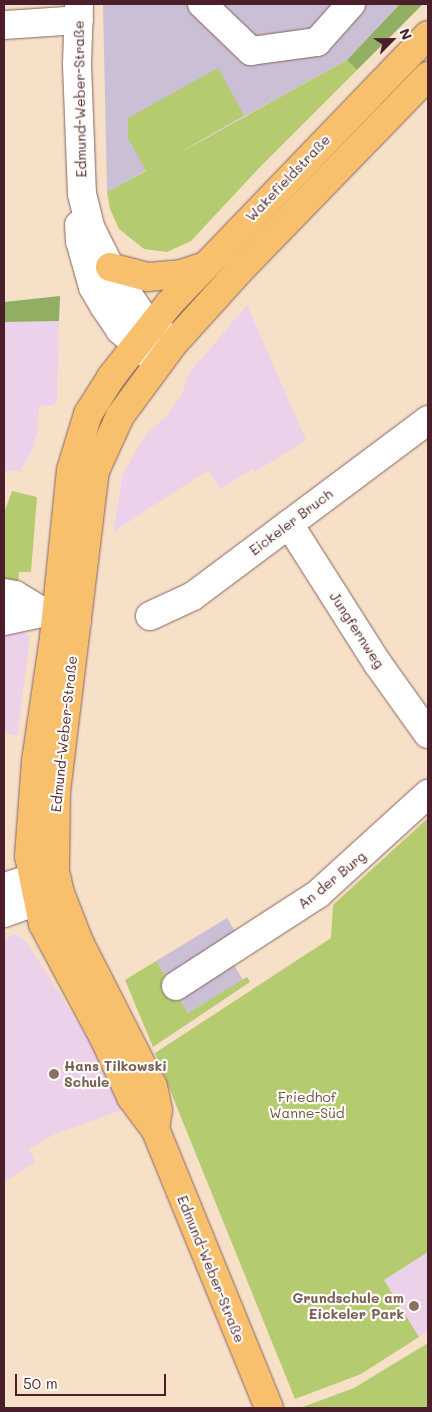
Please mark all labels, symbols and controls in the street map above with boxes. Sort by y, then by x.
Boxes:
north arrow [367,15,417,65]
street label: Edmund-Weber-Straße [70,20,90,178]
text: N [395,25,417,43]
street label: Wakefieldstraße [242,131,334,225]
street label: Eickeler Bruch [246,485,336,559]
street label: Jungfernweg [326,589,388,671]
street label: Edmund-Weber-Straße [47,655,81,813]
street label: An der Burg [295,848,369,912]
place label: Hans Tilkowski Schule [64,1058,167,1090]
marker: Hans Tilkowski Schule [48,1068,60,1080]
park label: Friedhof Wanne-Süd [269,1089,345,1122]
street label: Edmund-Weber-Straße [174,1193,248,1345]
place label: Grundschule am Eickeler Park [293,1290,404,1322]
marker: Grundschule am Eickeler Park [408,1300,420,1312]
scale bar [18,1364,169,1396]
text: 50 m [23,1373,58,1393]

